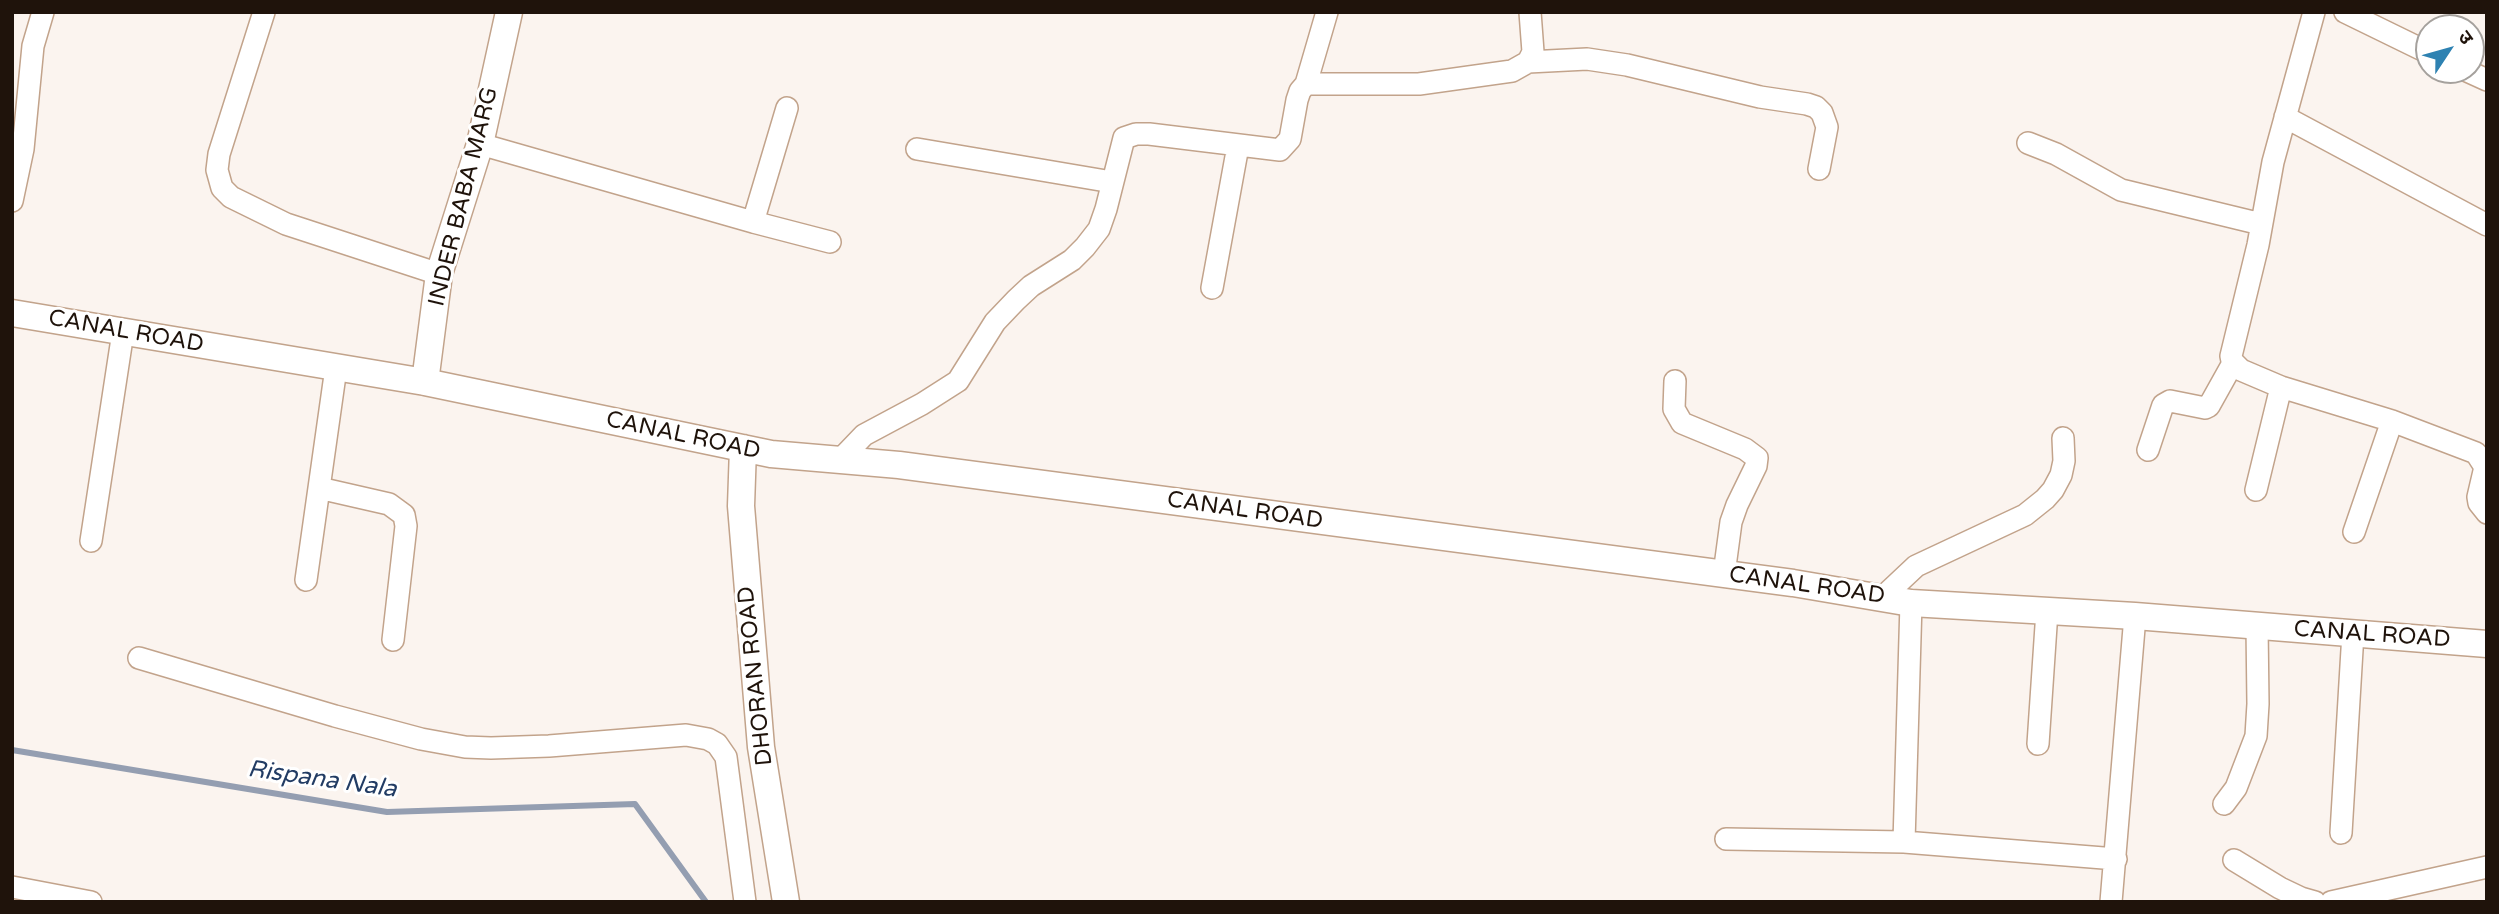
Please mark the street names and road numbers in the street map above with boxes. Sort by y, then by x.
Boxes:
street label: INDER BABA MARG [423,85,505,309]
street label: CANAL ROAD [46,305,206,359]
street label: CANAL ROAD [603,406,763,466]
street label: CANAL ROAD [1165,486,1325,536]
street label: CANAL ROAD [1727,561,1887,611]
street label: DHORAN ROAD [733,585,779,767]
street label: CANAL ROAD [2293,616,2451,654]

